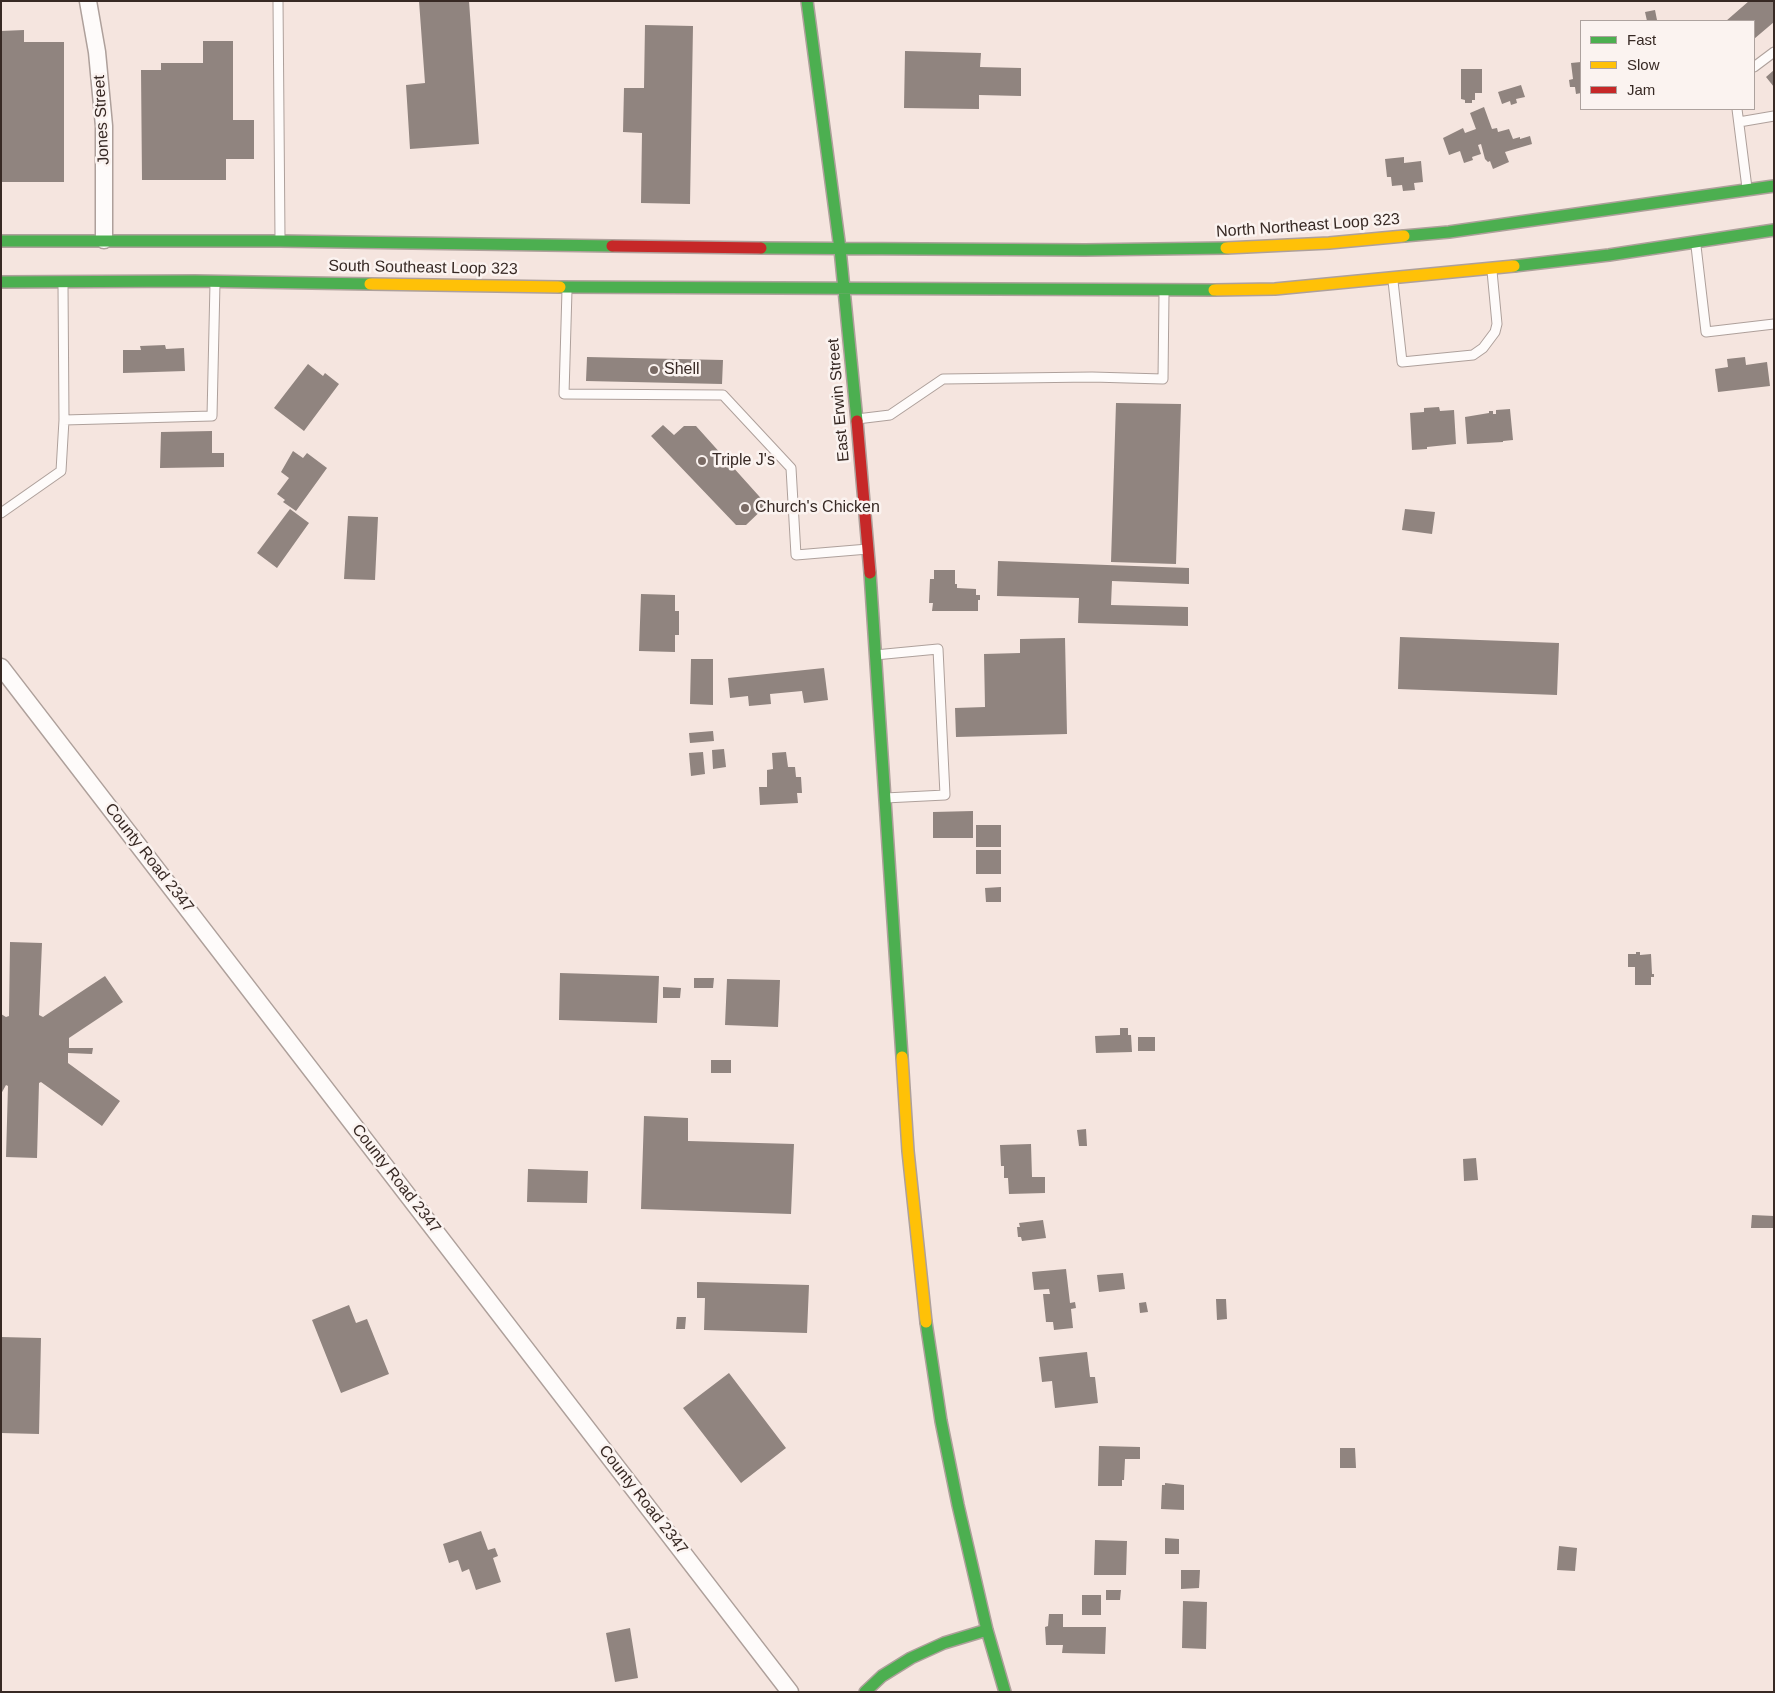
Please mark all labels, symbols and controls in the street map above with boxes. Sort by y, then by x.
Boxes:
legend [1580,20,1755,110]
text: Fast [1627,31,1656,48]
text: Slow [1627,56,1660,73]
street label: Jones Street [90,75,114,165]
text: Jam [1627,81,1655,98]
street label: North Northeast Loop 323 [1215,210,1401,242]
street label: South Southeast Loop 323 [328,257,518,279]
street label: East Erwin Street [824,338,854,462]
place label: Shell [664,360,700,380]
marker: Shell [648,364,660,376]
place label: Triple J's [712,451,775,471]
marker: Triple J's [696,455,708,467]
place label: Church's Chicken [755,498,880,518]
marker: Church's Chicken [739,502,751,514]
street label: County Road 2347 [100,800,198,916]
street label: County Road 2347 [347,1121,445,1237]
street label: County Road 2347 [594,1442,692,1558]

